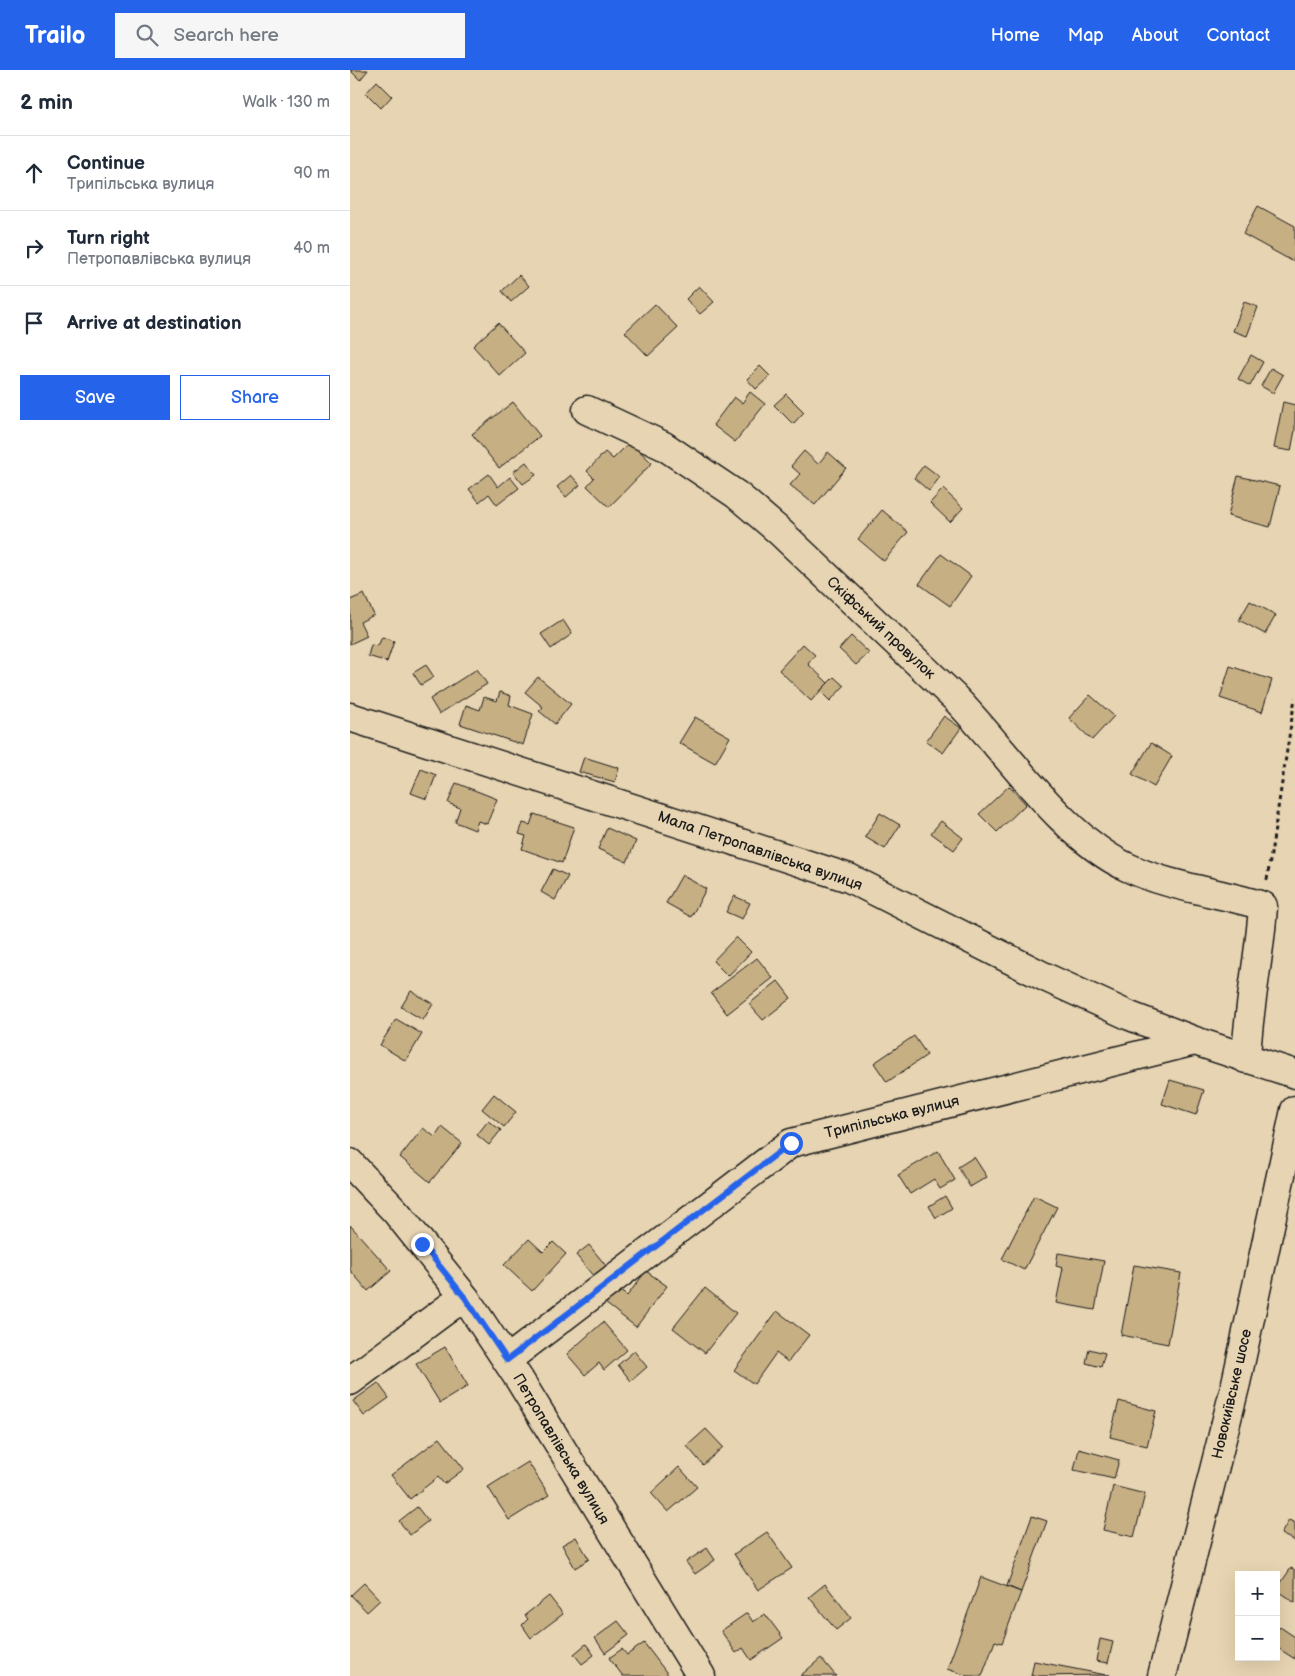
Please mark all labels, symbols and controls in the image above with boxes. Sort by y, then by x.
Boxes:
search box [115,13,465,58]
text: Trailo [25,21,85,50]
icon: search [133,21,161,49]
text: Search here [173,24,279,47]
text: Home [991,25,1040,46]
text: Map [1068,25,1104,46]
text: About [1132,25,1179,46]
text: Contact [1207,25,1270,46]
text: 2 min [20,90,73,115]
text: Walk · 130 m [242,93,330,112]
text: Continue [67,152,145,175]
icon: ahead [20,159,48,187]
text: 90 m [294,164,330,183]
text: Трипільська вулиця [67,175,214,194]
text: Turn right [67,227,150,250]
icon: right [20,234,48,262]
text: 40 m [293,239,330,258]
text: Петропавлівська вулиця [67,250,251,269]
icon: arrive [20,309,48,337]
text: Arrive at destination [67,312,242,335]
button: Save [20,375,170,420]
button: Share [180,375,330,420]
street label: Скіфський провулок [823,573,939,683]
street label: Мала Петропавлівська вулиця [655,807,865,895]
street label: Трипільська вулиця [823,1091,961,1143]
route start [780,1132,803,1155]
route end [411,1233,434,1256]
street label: Новокиївське шосе [1208,1327,1256,1461]
street label: Петропавлівська вулиця [508,1370,614,1528]
map controls [1235,1571,1280,1661]
button: + [1235,1571,1280,1616]
button: − [1235,1616,1280,1661]

